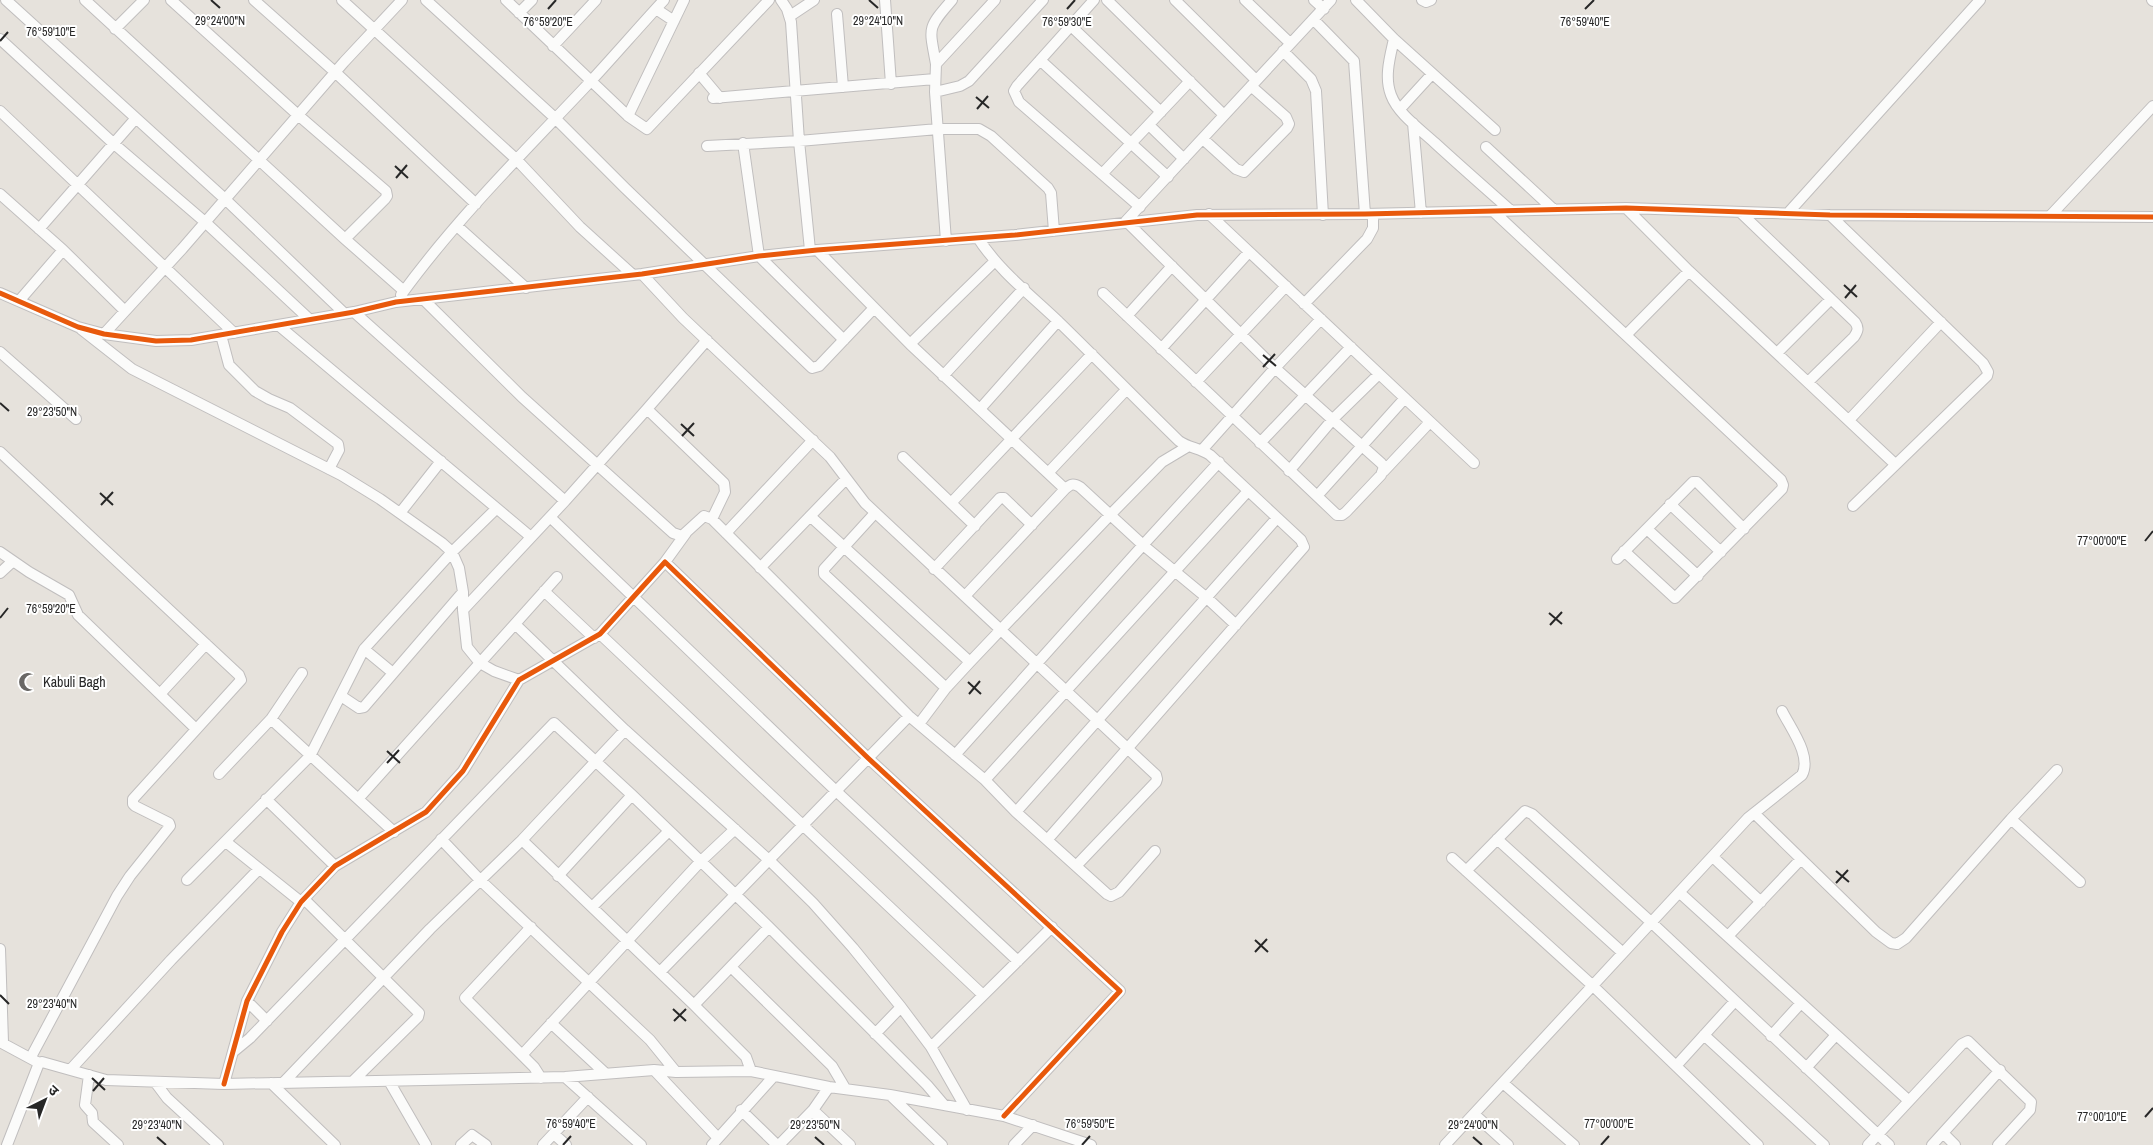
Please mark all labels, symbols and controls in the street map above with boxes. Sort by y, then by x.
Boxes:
text: 29°24'00"N [195,13,245,29]
text: 29°24'10"N [853,13,903,29]
text: 76°59'20"E [523,14,573,30]
text: 76°59'30"E [1042,14,1092,30]
text: 76°59'40"E [1560,14,1610,30]
text: 76°59'10"E [26,24,76,40]
text: 29°23'50"N [27,404,77,420]
text: 77°00'00"E [2077,533,2127,549]
text: 76°59'20"E [26,601,76,617]
mosque icon: Kabuli Bagh [17,671,39,693]
place label: Kabuli Bagh [43,673,106,691]
text: 29°23'40"N [27,996,77,1012]
north arrow [20,1075,70,1125]
text: उ [45,1081,63,1100]
text: 77°00'10"E [2077,1109,2127,1125]
text: 76°59'40"E [546,1116,596,1132]
text: 76°59'50"E [1065,1116,1115,1132]
text: 77°00'00"E [1584,1116,1634,1132]
text: 29°23'40"N [132,1117,182,1133]
text: 29°23'50"N [790,1117,840,1133]
text: 29°24'00"N [1448,1117,1498,1133]

